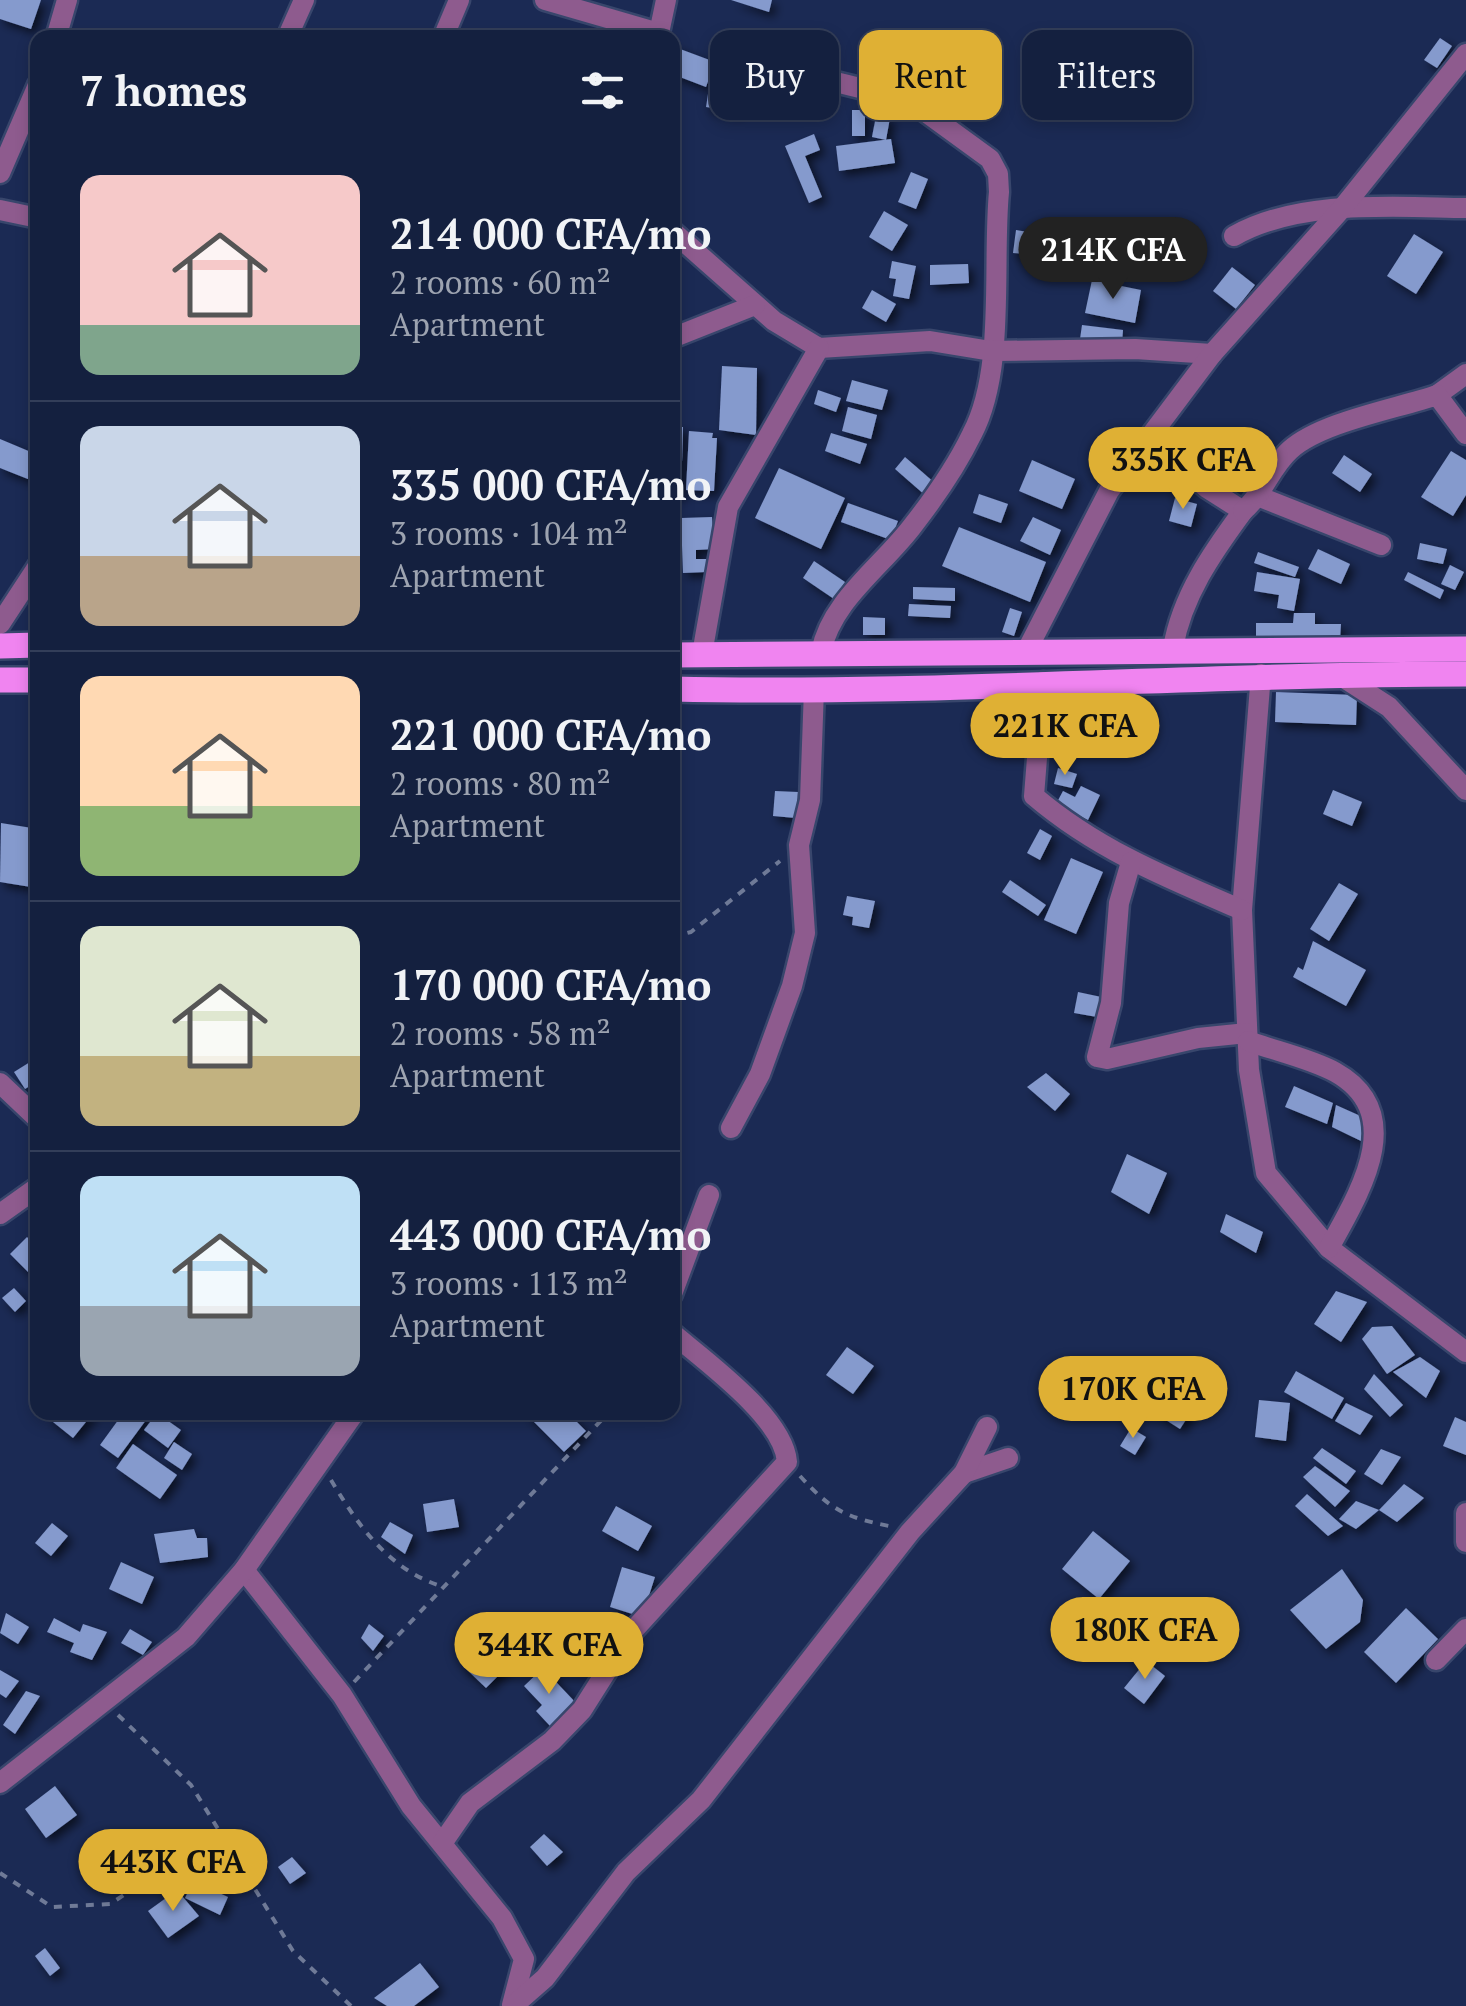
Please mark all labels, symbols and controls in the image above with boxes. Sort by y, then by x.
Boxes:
chip: Buy [710,30,839,120]
chip: Rent [859,30,1002,120]
chip: Filters [1022,30,1192,120]
text: 7 homes [80,62,247,118]
icon: filters [575,63,630,118]
text: 214 000 CFA/mo [390,205,711,261]
icon: home [160,215,280,335]
pin: 214K CFA [1010,217,1216,302]
text: 214K CFA [1040,228,1186,270]
text: 2 rooms · 60 m² [390,261,611,303]
text: Apartment [390,303,545,345]
pin: 335K CFA [1080,427,1286,512]
text: 335K CFA [1110,438,1256,480]
text: 335 000 CFA/mo [390,456,711,512]
icon: home [160,466,280,586]
text: 3 rooms · 104 m² [390,512,628,554]
text: Apartment [390,554,545,596]
pin: 221K CFA [962,693,1168,778]
text: 221K CFA [992,704,1138,746]
text: 221 000 CFA/mo [390,706,711,762]
icon: home [160,716,280,836]
text: 2 rooms · 80 m² [390,762,611,804]
text: Apartment [390,804,545,846]
text: 170 000 CFA/mo [390,956,711,1012]
icon: home [160,966,280,1086]
text: 2 rooms · 58 m² [390,1012,611,1054]
text: Apartment [390,1054,545,1096]
text: 443 000 CFA/mo [390,1206,711,1262]
icon: home [160,1216,280,1336]
text: 3 rooms · 113 m² [390,1262,628,1304]
text: Apartment [390,1304,545,1346]
pin: 170K CFA [1030,1356,1236,1441]
text: 170K CFA [1060,1367,1206,1409]
pin: 180K CFA [1042,1597,1248,1682]
text: 180K CFA [1072,1608,1218,1650]
pin: 344K CFA [446,1612,652,1697]
text: 344K CFA [476,1623,622,1665]
pin: 443K CFA [70,1829,276,1914]
text: 443K CFA [100,1840,246,1882]

